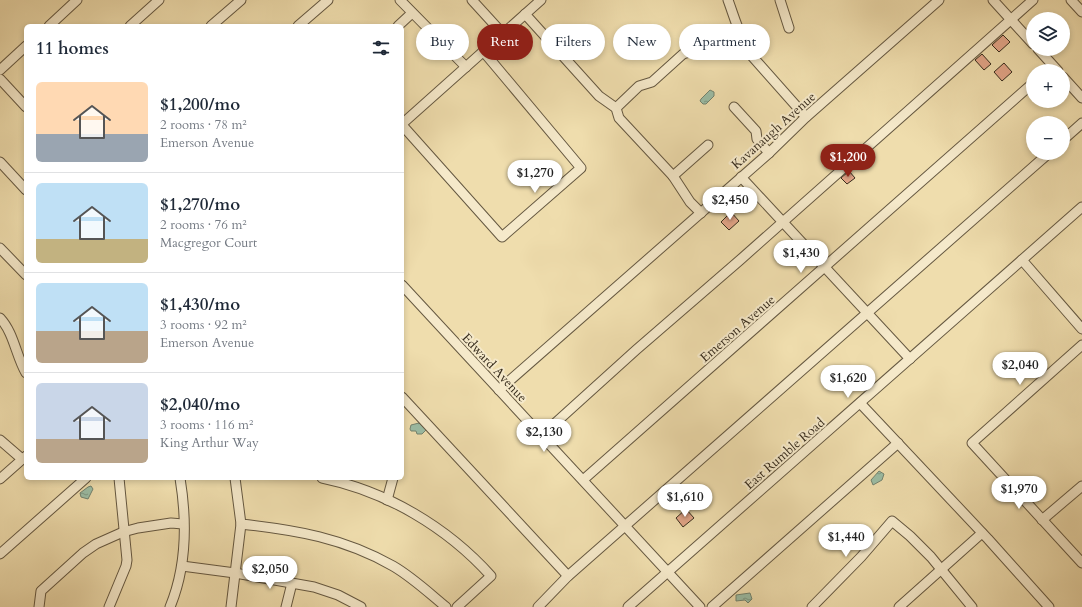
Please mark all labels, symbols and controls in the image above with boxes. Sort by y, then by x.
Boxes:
map controls [1026,12,1070,160]
button: layers [1026,12,1070,56]
chip: Buy [416,24,469,60]
chip: Rent [477,24,533,60]
chip: Filters [541,24,605,60]
chip: New [613,24,671,60]
chip: Apartment [679,24,770,60]
text: 11 homes [36,37,109,60]
icon: filters [370,37,392,59]
button: + [1026,64,1070,108]
street label: Kavanaugh Avenue [728,88,820,173]
text: $1,200/mo [160,93,240,116]
icon: home [68,98,116,146]
text: 2 rooms · 78 m² [160,116,247,134]
button: − [1026,116,1070,160]
text: Emerson Avenue [160,134,254,152]
pin: $1,200 [815,144,881,178]
text: $1,200 [829,148,867,166]
pin: $1,270 [502,160,568,194]
text: $1,270 [516,164,554,182]
pin: $2,450 [697,187,763,221]
text: $2,450 [711,191,749,209]
text: $1,270/mo [160,193,240,216]
icon: home [68,199,116,247]
text: 2 rooms · 76 m² [160,216,247,234]
text: Macgregor Court [160,234,257,252]
pin: $1,430 [768,240,834,274]
text: $1,430 [782,244,820,262]
street label: Emerson Avenue [696,291,779,366]
text: $1,430/mo [160,293,240,316]
icon: home [68,299,116,347]
text: 3 rooms · 92 m² [160,316,247,334]
street label: Edward Avenue [458,329,531,406]
text: Emerson Avenue [160,334,254,352]
pin: $2,040 [987,352,1053,386]
text: $2,040 [1001,356,1039,374]
pin: $1,620 [815,365,881,399]
text: $1,620 [829,369,867,387]
text: $2,040/mo [160,393,240,416]
icon: home [68,399,116,447]
street label: East Rumble Road [741,414,829,494]
text: 3 rooms · 116 m² [160,416,253,434]
pin: $2,130 [511,419,577,453]
text: $2,130 [525,423,563,441]
text: King Arthur Way [160,434,259,452]
pin: $1,970 [986,476,1052,510]
text: $1,970 [1000,480,1038,498]
pin: $1,610 [652,484,718,518]
text: $1,610 [666,488,704,506]
pin: $1,440 [813,524,879,558]
text: $1,440 [827,528,865,546]
pin: $2,050 [237,556,303,590]
text: $2,050 [251,560,289,578]

